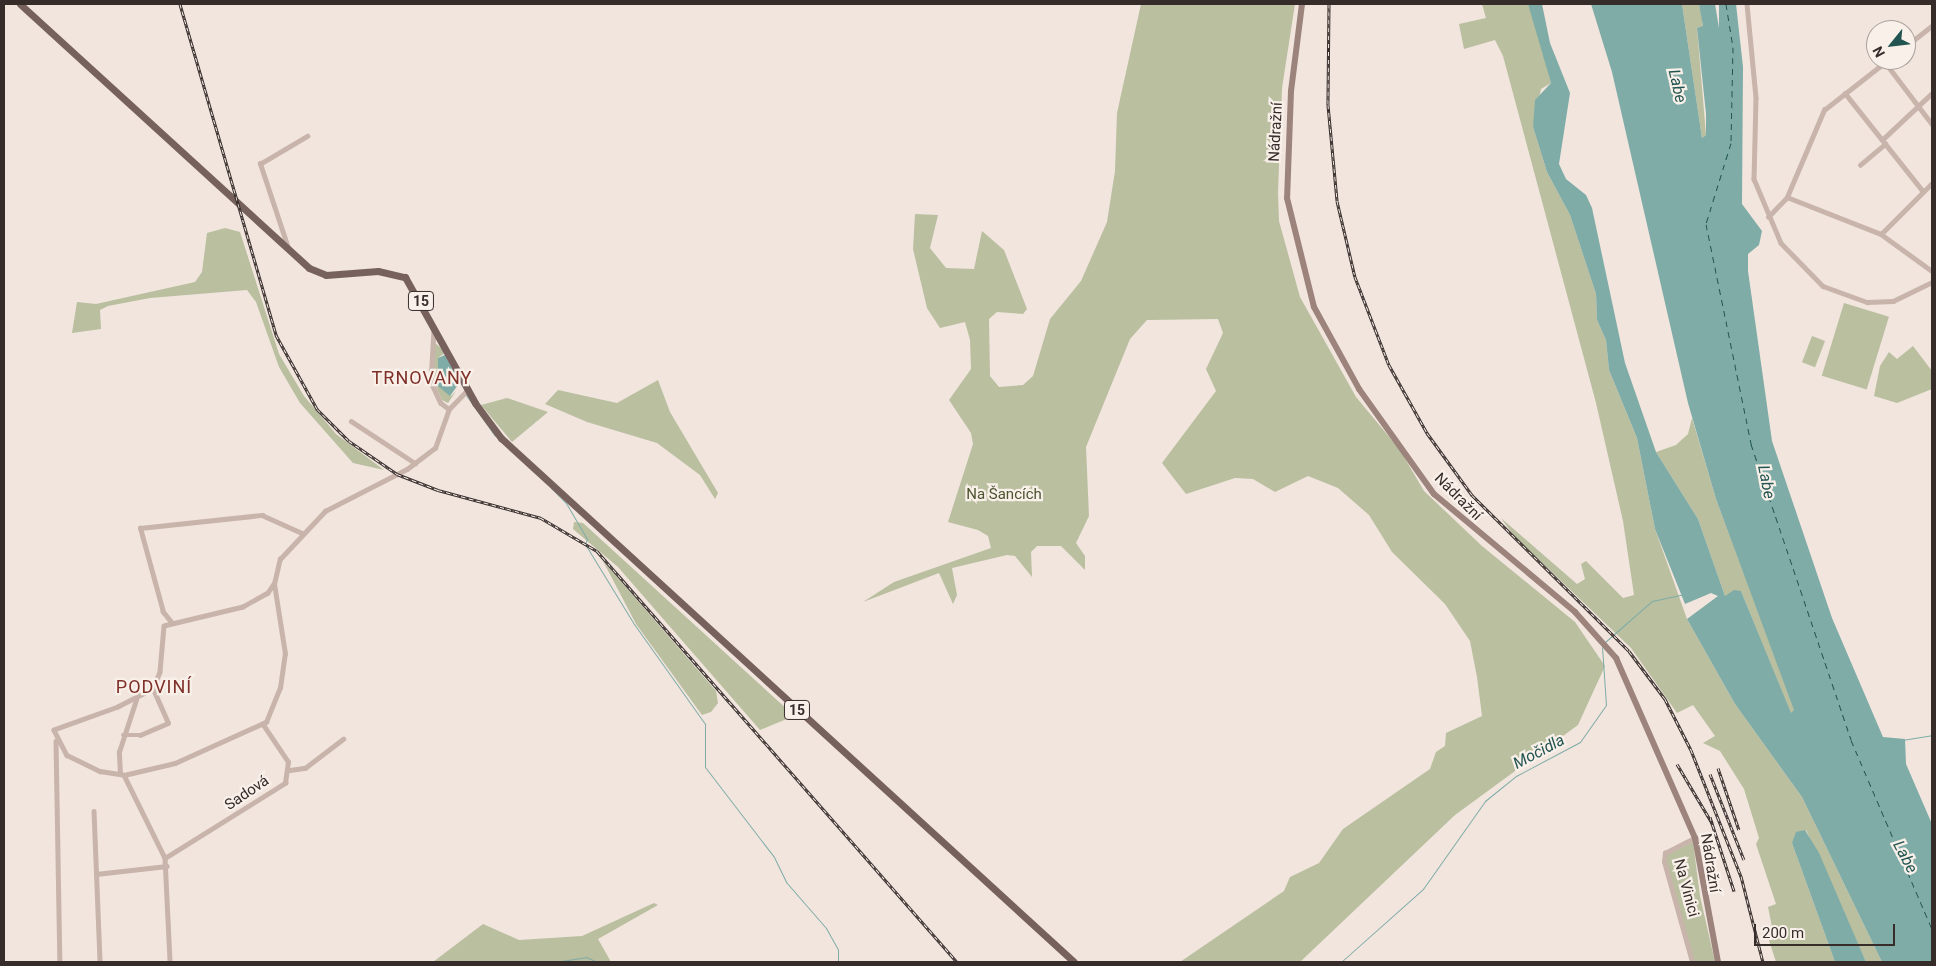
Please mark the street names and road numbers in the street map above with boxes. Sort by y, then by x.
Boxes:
street label: Nádražní [1265,102,1287,162]
road number: 15 [407,290,435,312]
street label: Nádražní [1431,470,1485,524]
road number: 15 [783,698,811,722]
street label: Sadová [222,772,272,814]
street label: Nádražní [1696,832,1724,894]
street label: Na Vinici [1670,857,1702,919]

